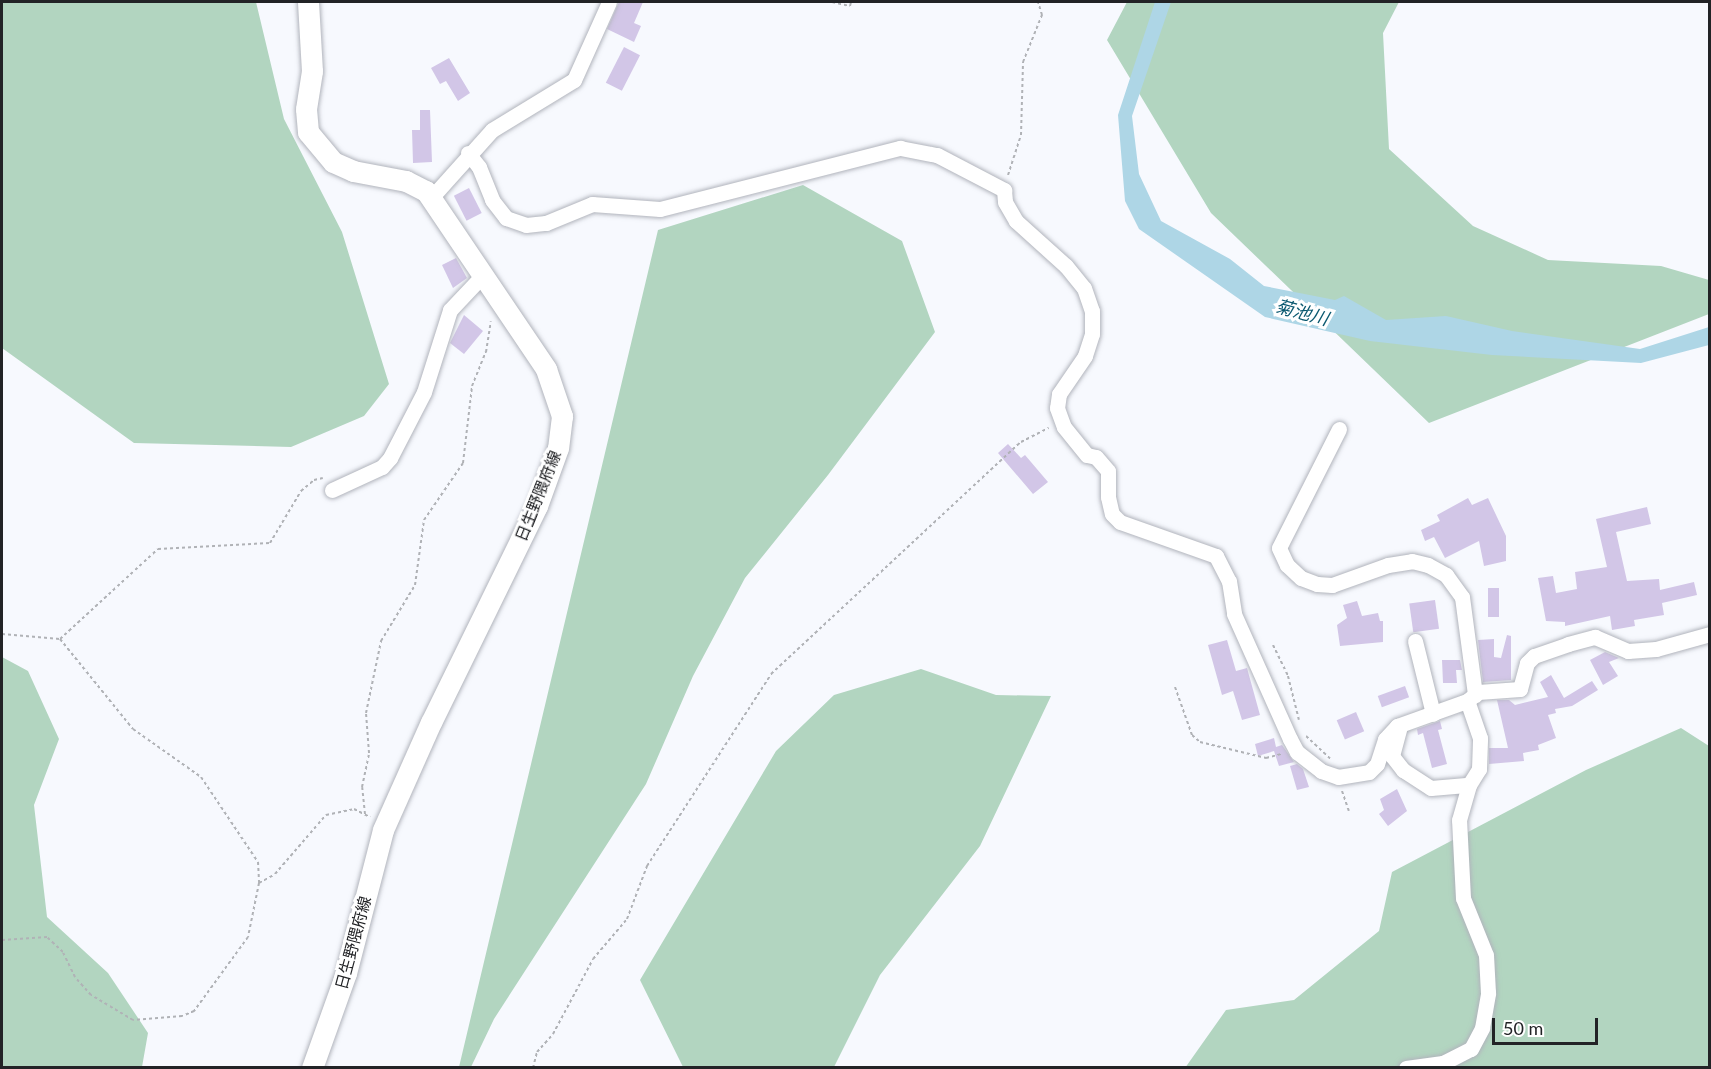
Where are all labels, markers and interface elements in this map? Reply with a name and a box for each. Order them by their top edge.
water label: 菊池川 [1273,295,1331,329]
street label: 日生野隈府線 [511,448,565,544]
street label: 日生野隈府線 [331,894,375,992]
scale bar [1495,1006,1602,1044]
text: 50 m [1503,1017,1543,1039]

